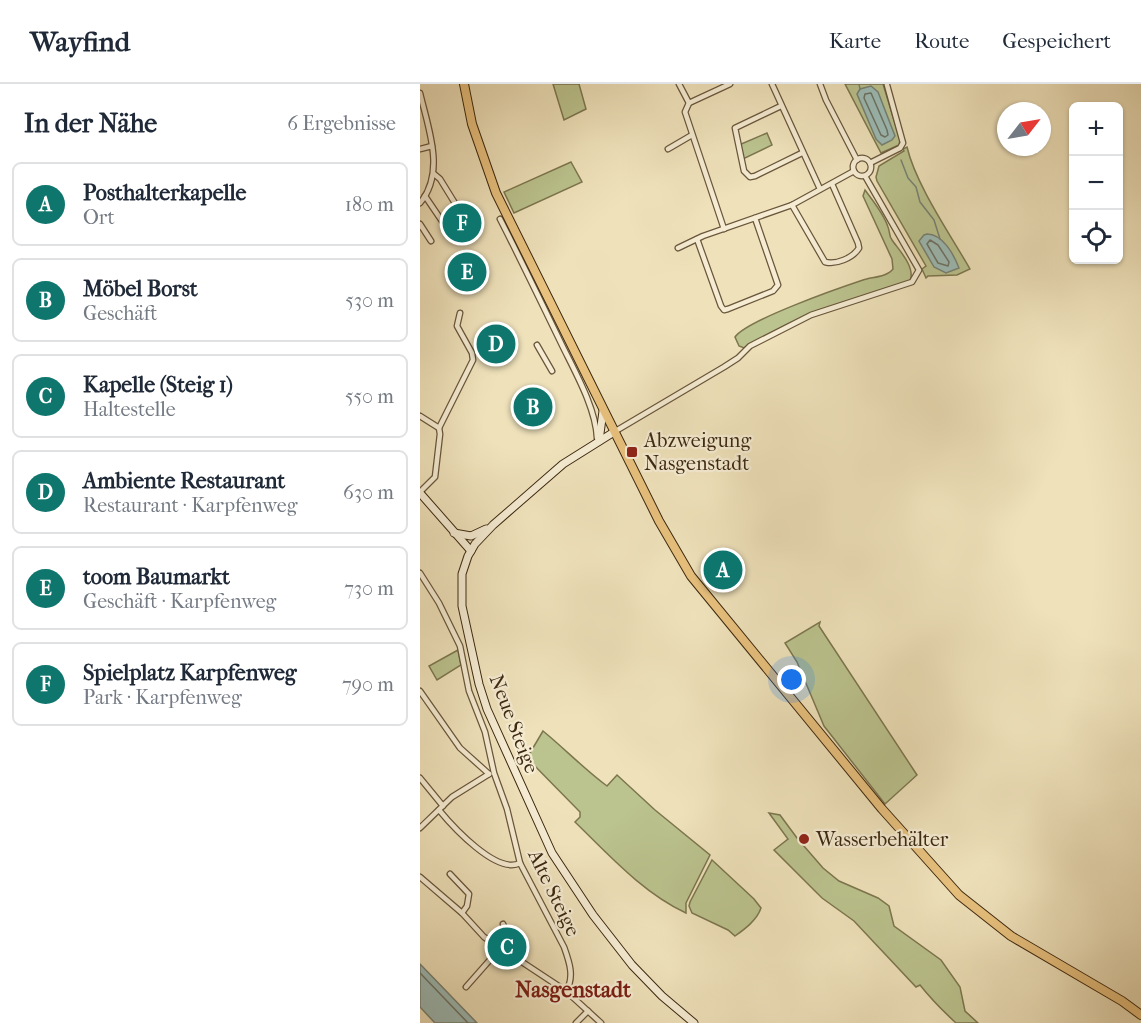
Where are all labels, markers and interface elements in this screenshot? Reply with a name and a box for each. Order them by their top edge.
text: Wayfind [30,25,130,58]
text: Karte [829,29,881,53]
text: Route [914,29,969,53]
text: Gespeichert [1002,29,1111,53]
north arrow [997,102,1051,156]
map controls [1069,102,1123,264]
button: + [1069,102,1123,156]
text: In der Nähe [24,108,157,139]
text: 6 Ergebnisse [287,112,396,135]
button: − [1069,156,1123,210]
text: Posthalterkapelle [83,180,246,206]
text: A [39,193,52,216]
text: 180 m [345,193,394,216]
pin: F [442,200,482,246]
text: Ort [83,206,115,229]
button: locate [1069,210,1123,264]
pin: E [448,250,486,294]
text: Möbel Borst [83,276,198,302]
text: B [39,289,52,312]
text: 530 m [345,289,394,312]
text: Geschäft [83,302,157,325]
pin: D [476,322,516,366]
text: Kapelle (Steig 1) [83,372,233,398]
pin: B [514,384,552,430]
text: C [39,385,52,408]
text: 550 m [345,385,394,408]
text: Haltestelle [83,398,176,421]
place label: Abzweigung Nasgenstadt [643,429,751,475]
marker: Abzweigung Nasgenstadt [625,445,639,459]
text: Ambiente Restaurant [83,468,285,494]
text: D [38,481,53,504]
text: 630 m [343,481,394,504]
text: Restaurant · Karpfenweg [83,494,297,517]
pin: A [704,548,742,592]
text: toom Baumarkt [83,564,230,590]
text: E [39,577,52,600]
text: 730 m [344,577,394,600]
text: Geschäft · Karpfenweg [83,590,276,613]
text: Spielplatz Karpfenweg [83,660,297,686]
your location [777,665,806,694]
street label: Neue Steige [485,671,543,777]
text: F [40,673,51,696]
text: 790 m [342,673,394,696]
text: Park · Karpfenweg [83,686,242,709]
place label: Wasserbehälter [815,828,949,851]
marker: Wasserbehälter [797,832,811,846]
street label: Alte Steige [523,845,585,940]
pin: C [488,924,526,970]
district label: Nasgenstadt [515,977,632,1003]

